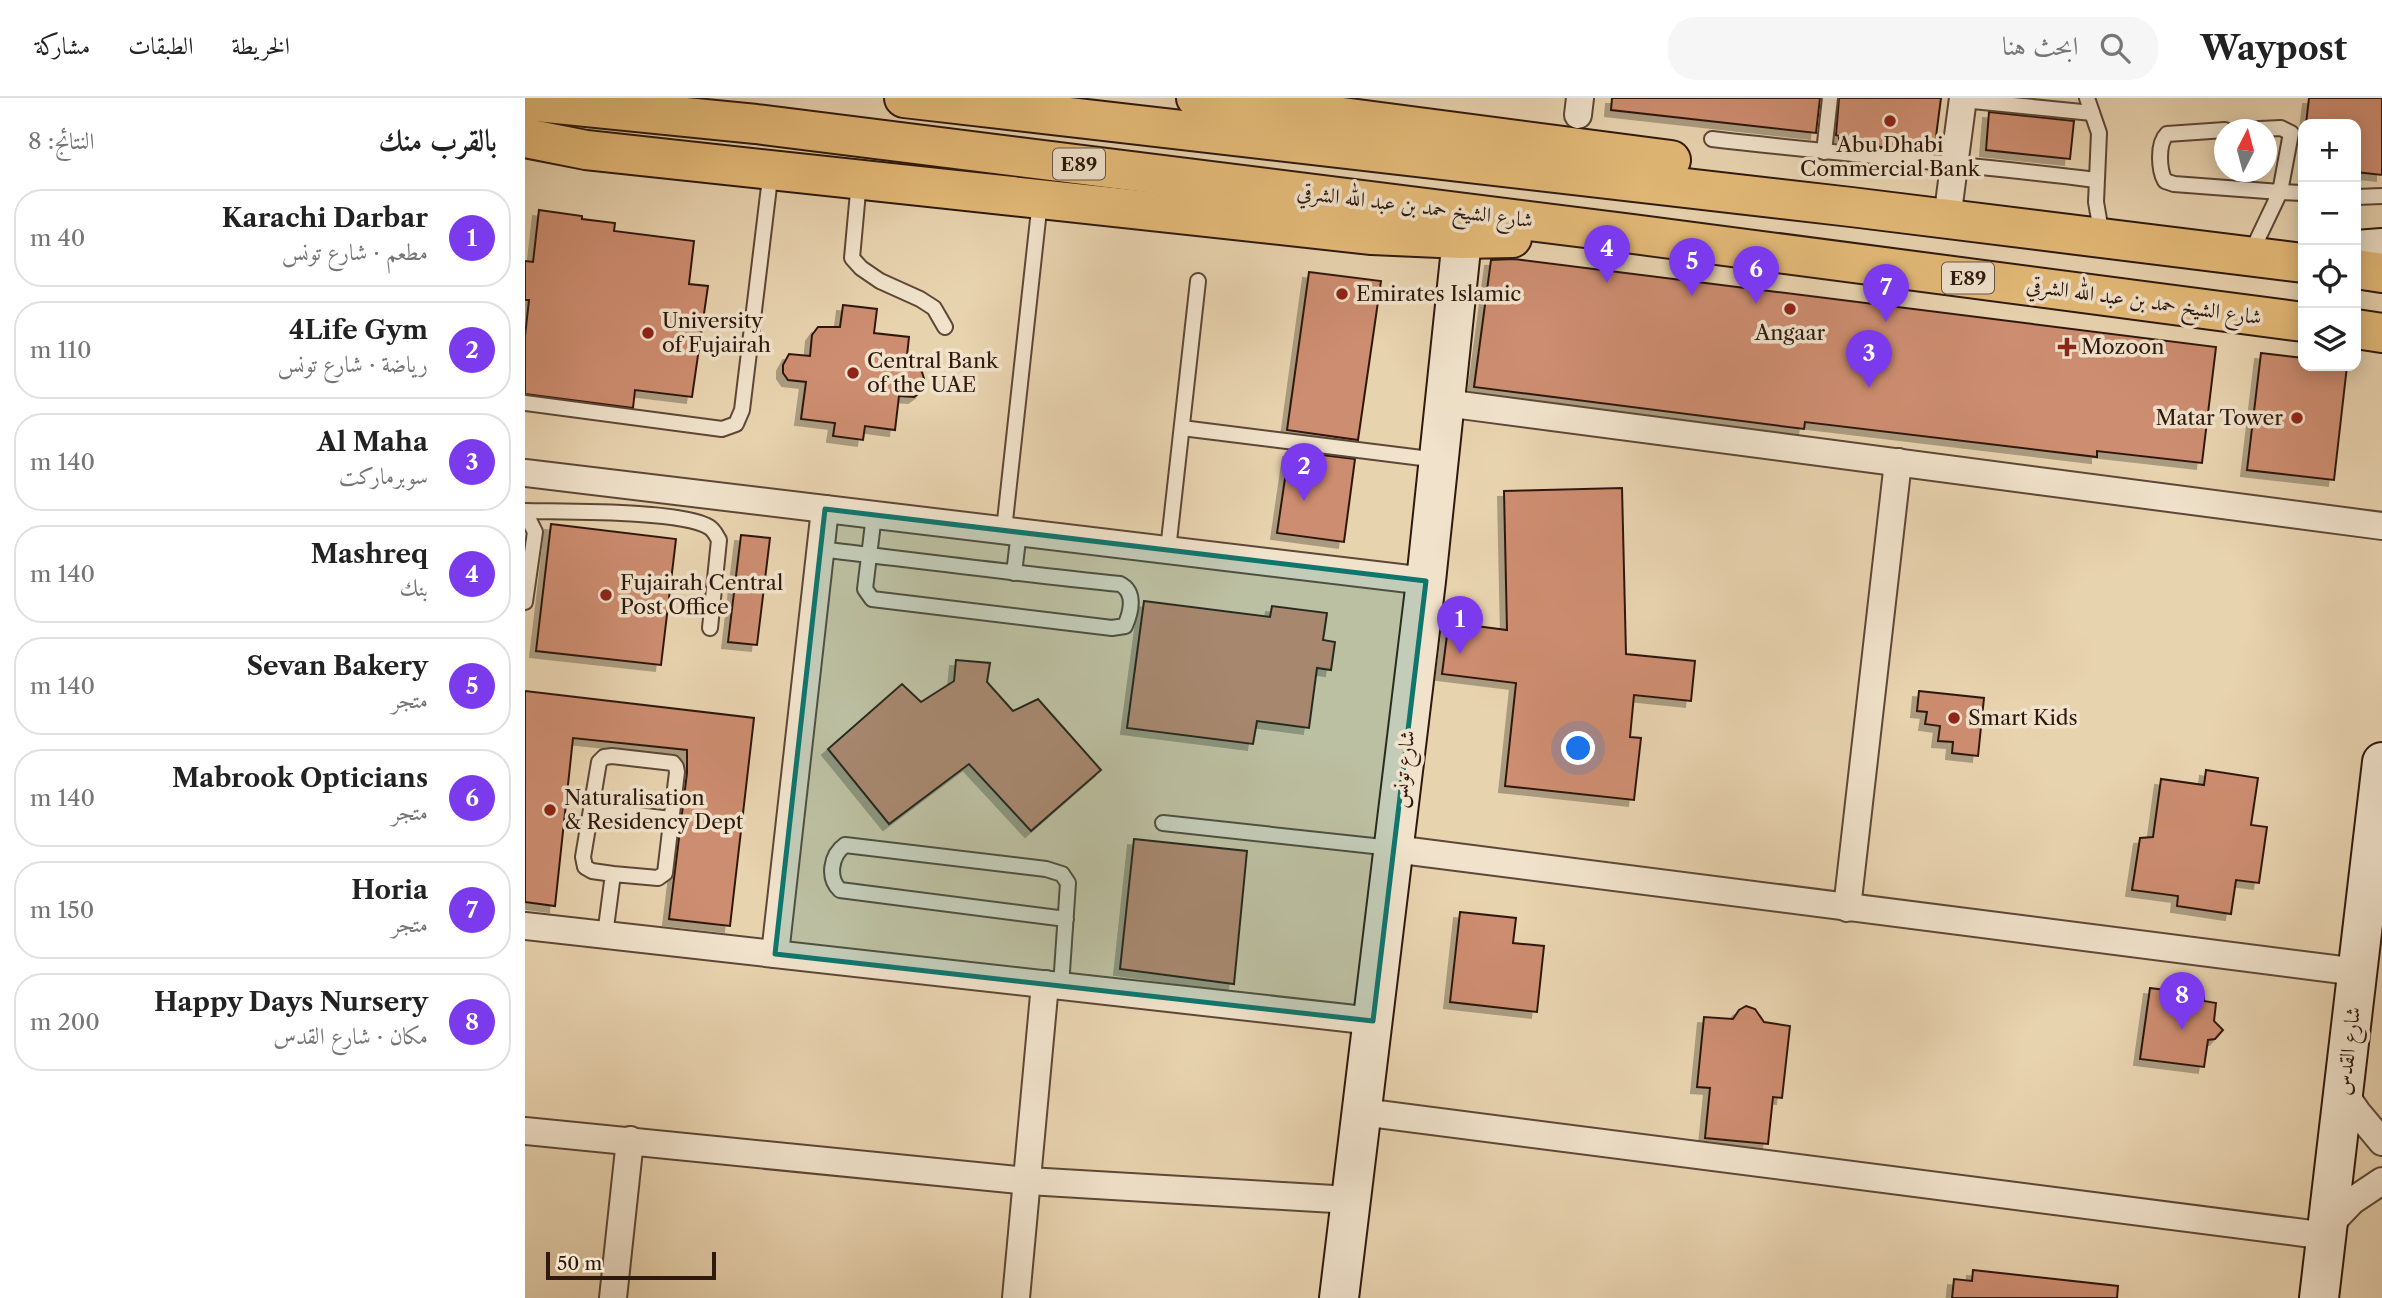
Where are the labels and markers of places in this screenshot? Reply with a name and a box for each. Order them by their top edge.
marker: Abu Dhabi Commercial Bank [1882,113,1898,129]
place label: Abu Dhabi Commercial Bank [1800,132,1981,181]
pin: 4 [1584,225,1630,283]
pin: 5 [1669,238,1715,296]
pin: 6 [1733,246,1779,304]
pin: 7 [1863,264,1909,322]
place label: Emirates Islamic [1356,281,1521,306]
marker: Emirates Islamic [1334,286,1350,302]
marker: Angaar [1782,301,1798,317]
place label: University of Fujairah [662,308,771,357]
place label: Angaar [1754,320,1826,345]
marker: University of Fujairah [640,325,656,341]
pin: 3 [1846,330,1892,388]
place label: Mozoon [2081,334,2164,359]
marker: Mozoon [2059,339,2075,355]
place label: Central Bank of the UAE [867,348,999,397]
marker: Central Bank of the UAE [845,365,861,381]
place label: Matar Tower [2155,405,2283,430]
marker: Matar Tower [2289,410,2305,426]
pin: 2 [1281,443,1327,501]
place label: Fujairah Central Post Office [620,570,783,619]
marker: Fujairah Central Post Office [598,587,614,603]
pin: 1 [1437,596,1483,654]
place label: Smart Kids [1968,705,2078,730]
marker: Smart Kids [1946,710,1962,726]
place label: Naturalisation & Residency Dept [564,785,744,834]
marker: Naturalisation & Residency Dept [542,802,558,818]
pin: 8 [2159,972,2205,1030]

